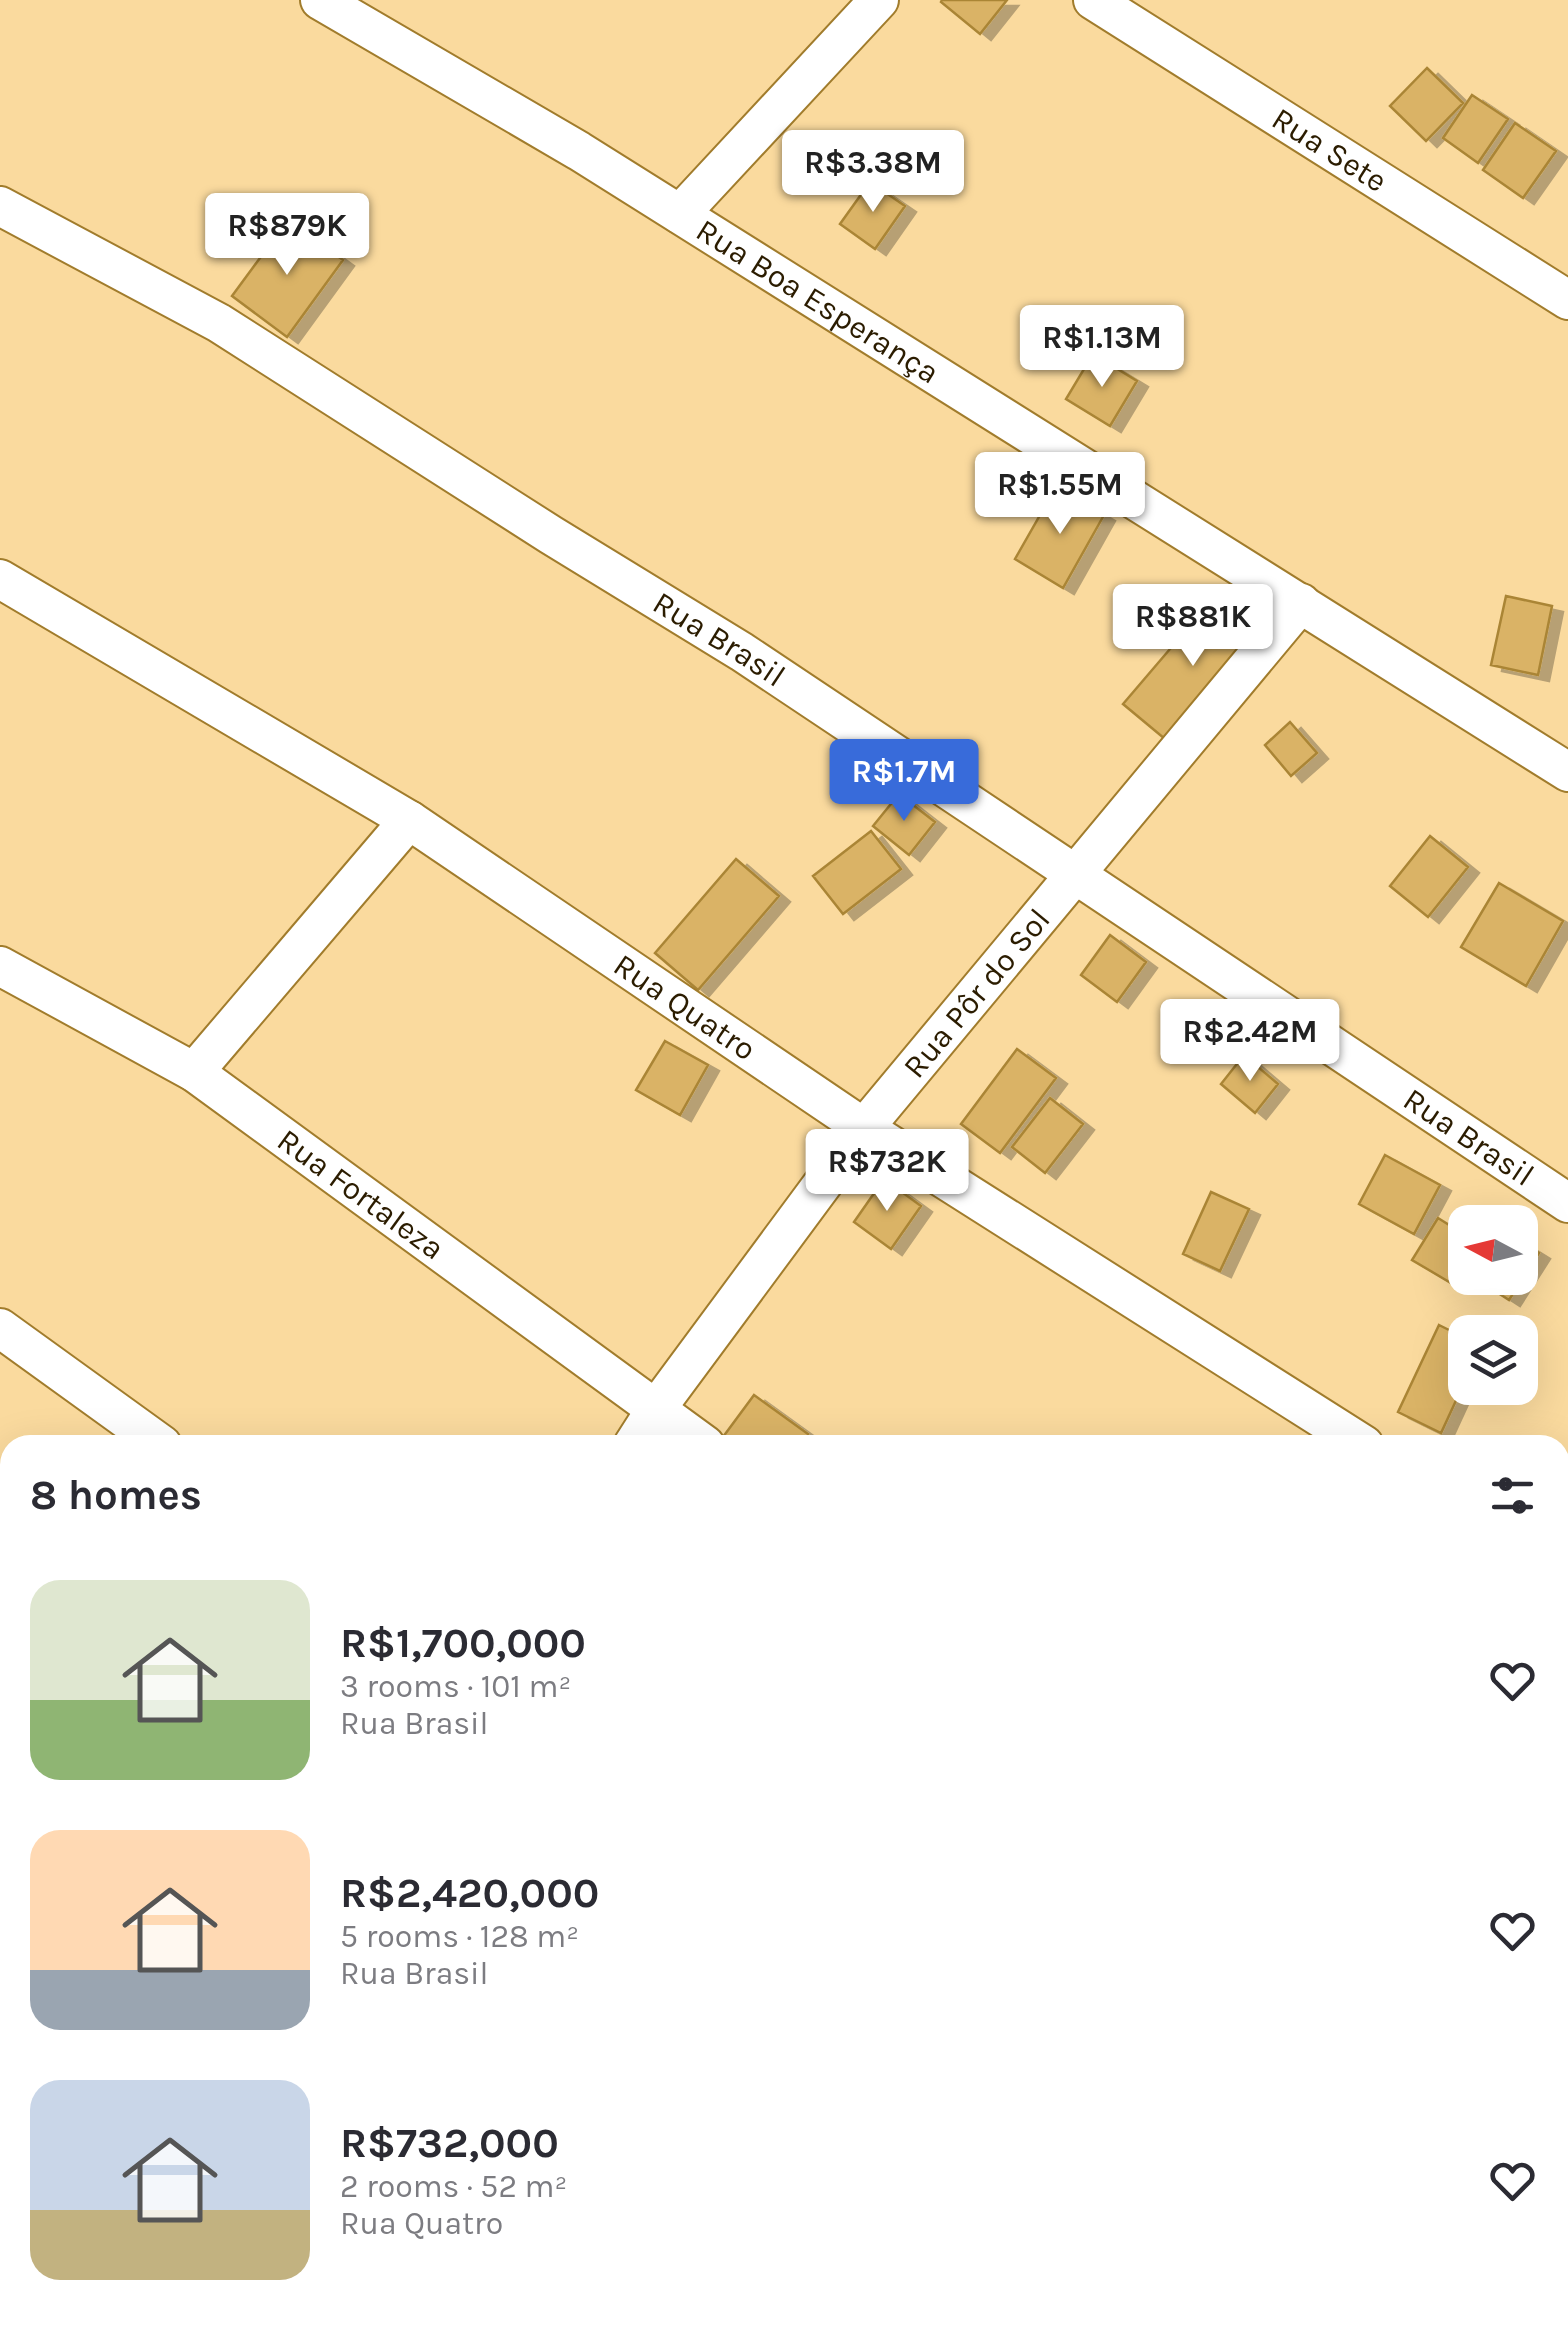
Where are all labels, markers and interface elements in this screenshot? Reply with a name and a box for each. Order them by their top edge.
street label: Rua Sete [1265,100,1394,200]
pin: R$3.38M [781,130,965,215]
text: R$3.38M [804,144,942,181]
pin: R$879K [206,193,368,278]
text: R$879K [227,207,347,244]
street label: Rua Boa Esperança [690,212,946,391]
pin: R$1.13M [1010,305,1194,390]
text: R$1.13M [1042,319,1162,356]
pin: R$1.55M [968,452,1152,537]
text: R$1.55M [997,466,1123,503]
street label: Rua Brasil [646,584,792,695]
pin: R$881K [1112,584,1274,669]
text: R$881K [1135,598,1251,635]
pin: R$1.7M [823,739,985,824]
text: R$1.7M [852,753,956,790]
street label: Rua Pôr do Sol [896,901,1058,1085]
street label: Rua Quatro [607,946,763,1068]
pin: R$2.42M [1158,999,1342,1084]
text: R$2.42M [1182,1013,1318,1050]
street label: Rua Brasil [1397,1081,1541,1194]
street label: Rua Fortaleza [270,1121,451,1267]
pin: R$732K [806,1129,968,1214]
text: R$732K [828,1143,946,1180]
north arrow [1448,1205,1538,1295]
map controls [1448,1205,1538,1405]
button: layers [1448,1315,1538,1405]
icon: filters [1485,1468,1540,1523]
text: 8 homes [30,1470,202,1520]
text: R$1,700,000 [340,1618,586,1668]
icon: home [110,1620,230,1740]
icon: heart [1485,1653,1540,1708]
text: 3 rooms · 101 m² [340,1668,571,1705]
text: Rua Brasil [340,1705,489,1742]
text: R$2,420,000 [340,1868,599,1918]
icon: home [110,1870,230,1990]
icon: heart [1485,1903,1540,1958]
text: 5 rooms · 128 m² [340,1918,579,1955]
text: Rua Brasil [340,1955,489,1992]
text: R$732,000 [340,2118,559,2168]
icon: home [110,2120,230,2240]
icon: heart [1485,2153,1540,2208]
text: 2 rooms · 52 m² [340,2168,567,2205]
text: Rua Quatro [340,2205,503,2242]

